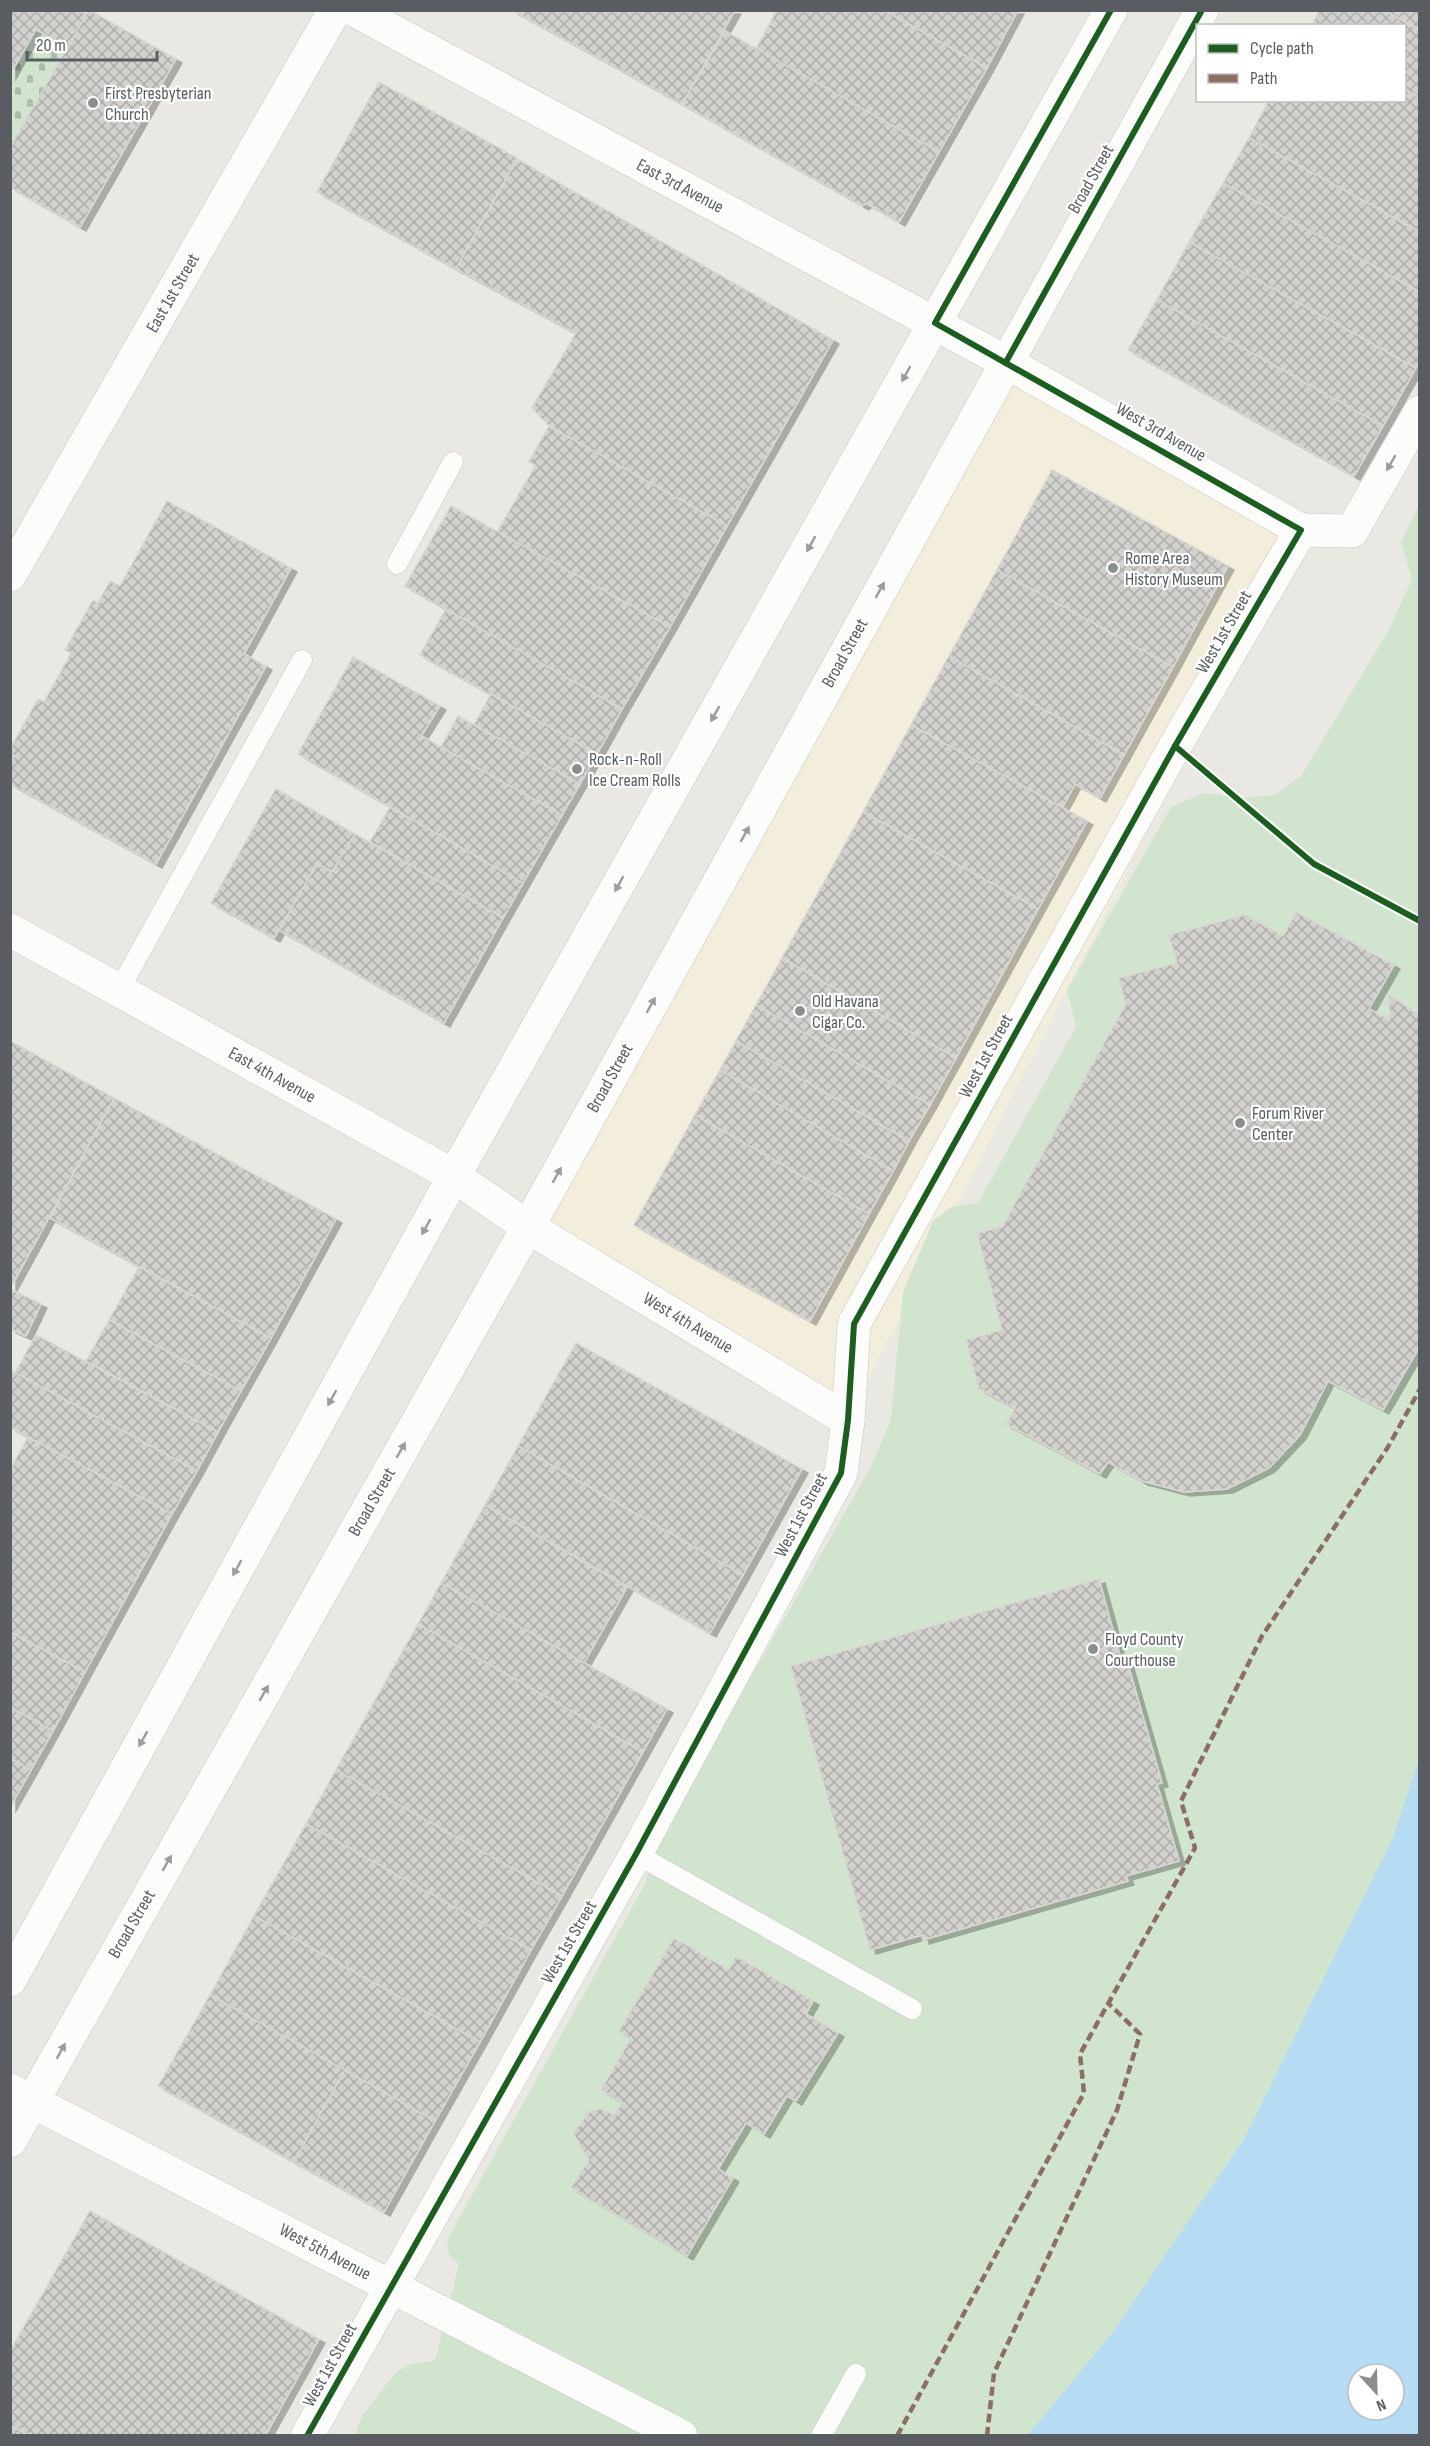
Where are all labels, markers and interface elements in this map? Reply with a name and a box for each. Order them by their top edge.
scale bar [27,24,158,62]
legend [1196,24,1406,102]
text: 20 m [36,35,66,56]
text: Cycle path [1250,38,1314,59]
text: Path [1250,68,1278,89]
place label: First Presbyterian Church [105,83,211,125]
marker: First Presbyterian Church [86,96,100,110]
street label: Broad Street [1063,140,1119,217]
street label: East 3rd Avenue [633,154,727,218]
street label: East 1st Street [142,249,204,336]
one-way arrow [902,366,912,383]
street label: West 3rd Avenue [1112,398,1210,466]
one-way arrow [1385,455,1396,471]
one-way arrow [805,536,816,552]
place label: Rome Area History Museum [1125,548,1223,590]
marker: Rome Area History Museum [1106,561,1120,575]
one-way arrow [875,581,885,598]
street label: West 1st Street [1192,586,1256,677]
street label: Broad Street [817,614,873,691]
one-way arrow [710,706,720,723]
place label: Rock-n-Roll Ice Cream Rolls [589,749,681,791]
marker: Rock-n-Roll Ice Cream Rolls [570,762,584,776]
one-way arrow [740,825,750,842]
one-way arrow [614,876,624,893]
place label: Old Havana Cigar Co. [812,991,879,1033]
one-way arrow [646,996,656,1013]
marker: Old Havana Cigar Co. [793,1004,807,1018]
street label: West 1st Street [954,1010,1018,1102]
street label: Broad Street [582,1039,638,1116]
street label: East 4th Avenue [225,1042,319,1108]
place label: Forum River Center [1252,1103,1324,1145]
marker: Forum River Center [1233,1116,1247,1130]
one-way arrow [552,1167,562,1184]
one-way arrow [421,1219,431,1236]
street label: West 4th Avenue [639,1288,737,1358]
one-way arrow [327,1389,337,1406]
one-way arrow [396,1442,407,1458]
street label: Broad Street [344,1464,400,1540]
street label: West 1st Street [770,1469,832,1561]
one-way arrow [232,1560,243,1576]
place label: Floyd County Courthouse [1105,1629,1184,1671]
marker: Floyd County Courthouse [1086,1642,1100,1656]
one-way arrow [258,1685,269,1701]
one-way arrow [138,1731,148,1748]
one-way arrow [162,1854,172,1871]
street label: Broad Street [104,1886,160,1962]
street label: West 1st Street [537,1896,601,1987]
one-way arrow [56,2042,66,2059]
street label: West 5th Avenue [276,2219,374,2285]
street label: West 1st Street [298,2319,362,2411]
north arrow [1346,2362,1406,2422]
text: N [1374,2394,1389,2415]

